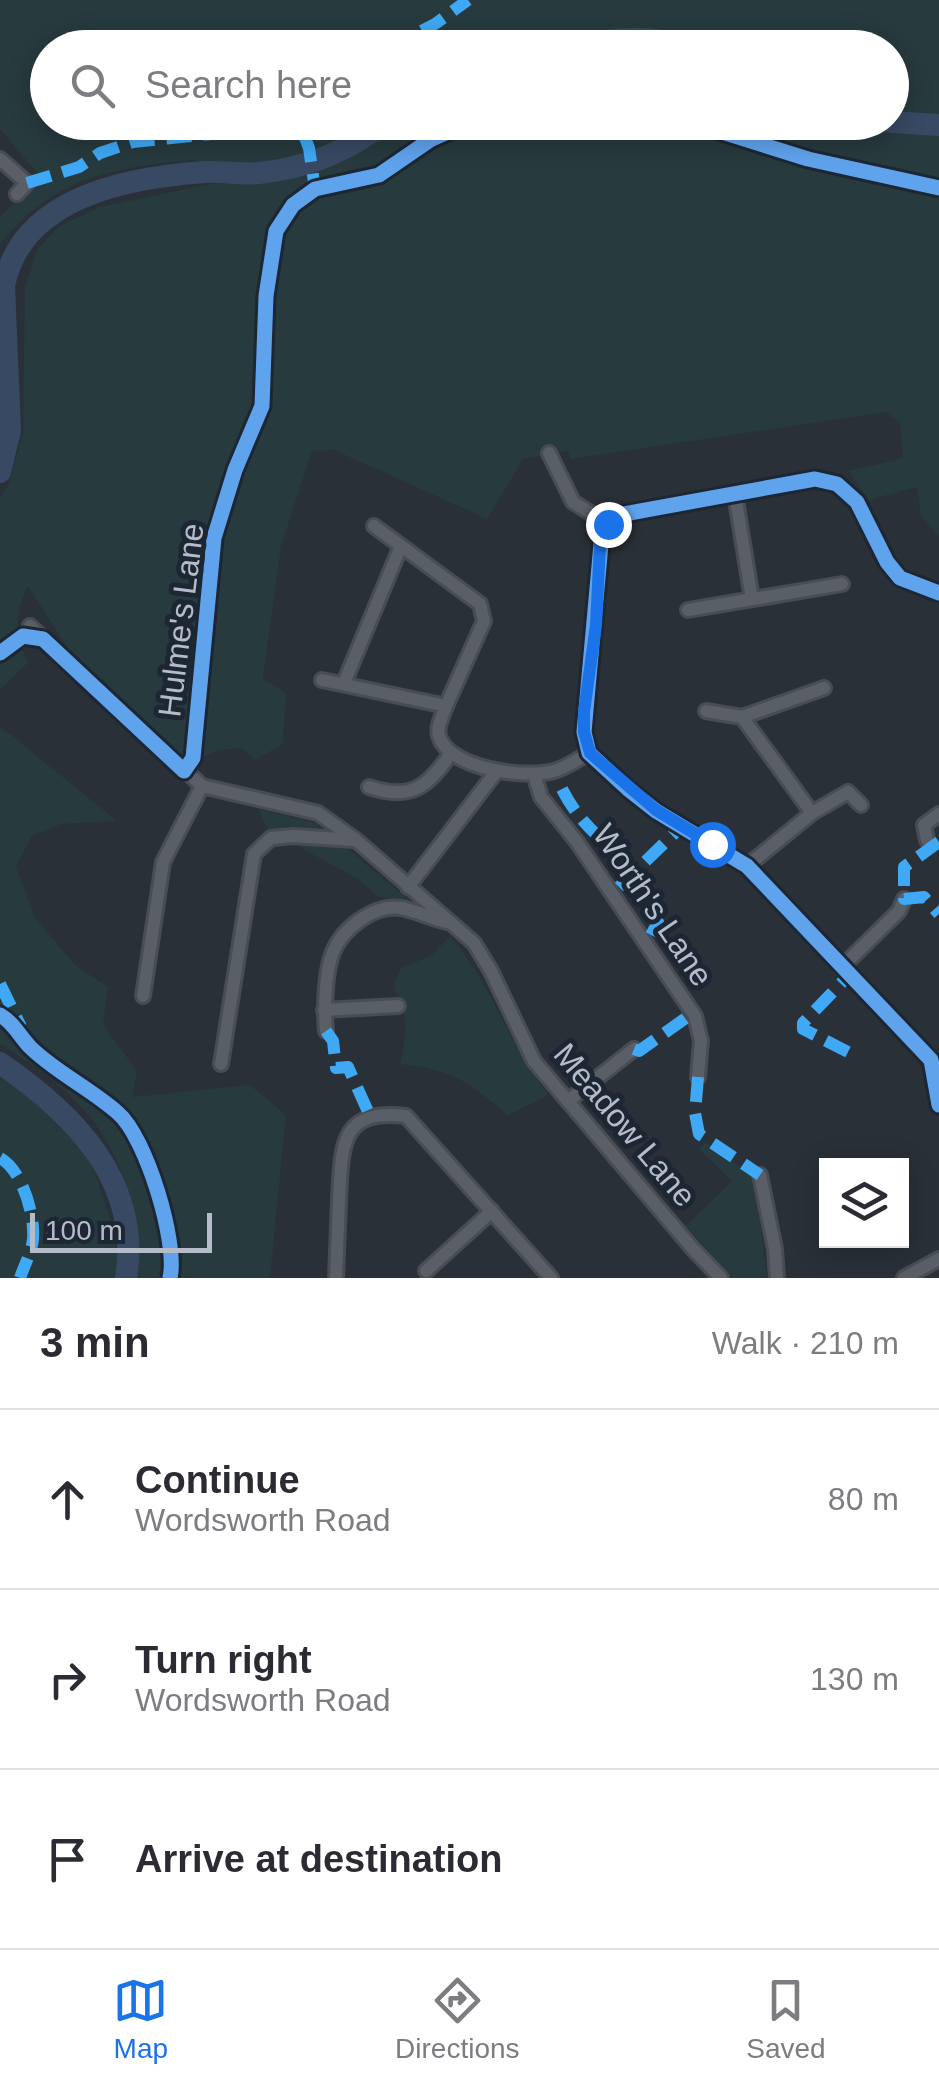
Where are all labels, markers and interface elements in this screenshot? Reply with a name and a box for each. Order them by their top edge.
search box [30,30,909,140]
icon: search [65,58,120,113]
text: Search here [145,64,352,106]
route end [586,502,632,548]
street label: Hulme's Lane [151,521,211,719]
street label: Worth's Lane [586,817,720,993]
route start [690,822,736,868]
street label: Meadow Lane [547,1036,703,1214]
map controls [819,1158,909,1248]
button: layers [819,1158,909,1248]
scale bar [30,1208,212,1252]
text: 100 m [45,1215,123,1246]
text: 3 min [40,1319,150,1366]
text: Walk · 210 m [712,1325,899,1361]
text: Continue [135,1459,300,1501]
icon: ahead [40,1472,95,1527]
text: 80 m [828,1481,899,1517]
text: Wordsworth Road [135,1502,391,1538]
text: Turn right [135,1639,312,1681]
icon: right [40,1652,95,1707]
text: 130 m [810,1661,899,1697]
text: Wordsworth Road [135,1682,391,1718]
icon: arrive [40,1832,95,1887]
text: Arrive at destination [135,1838,502,1880]
tab: Map [113,1973,168,2065]
tab: Directions [395,1973,520,2065]
tab: Saved [746,1973,826,2065]

